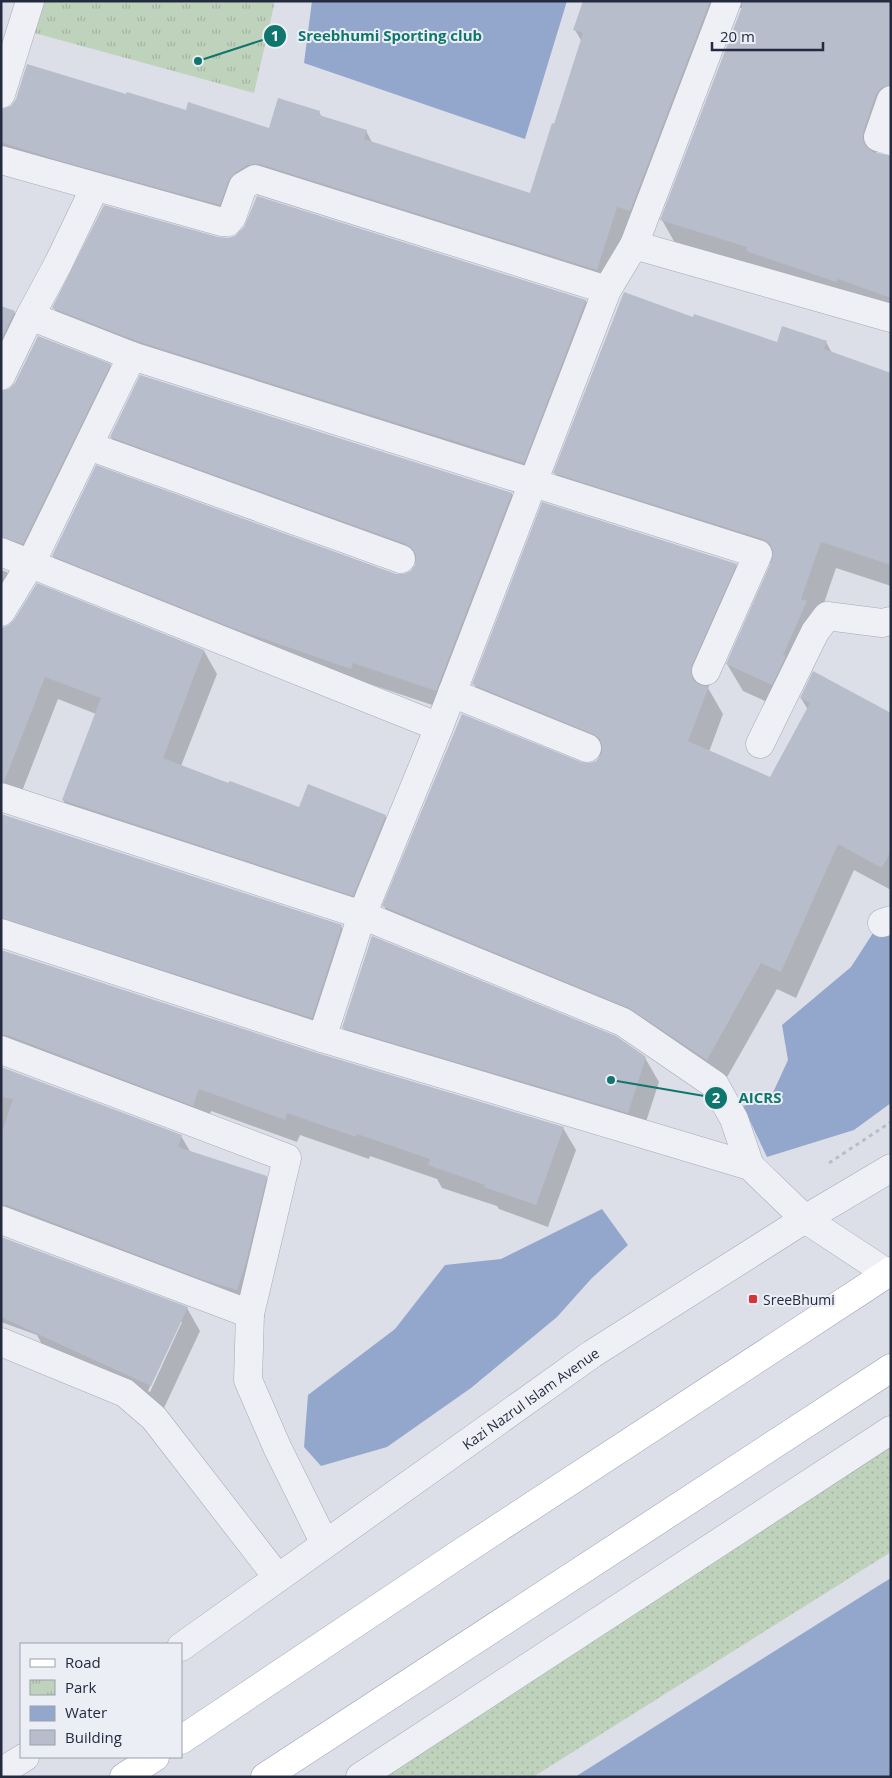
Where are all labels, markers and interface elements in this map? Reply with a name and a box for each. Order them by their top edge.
scale bar [712,20,823,52]
callout: Sreebhumi Sporting club [263,21,492,51]
text: 1 [271,25,279,45]
text: Sreebhumi Sporting club [298,25,482,45]
text: 20 m [720,26,755,46]
callout: AICRS [704,1083,792,1113]
text: 2 [712,1087,721,1107]
text: AICRS [738,1087,782,1107]
place label: SreeBhumi [763,1290,835,1309]
marker: SreeBhumi [747,1293,759,1305]
street label: Kazi Nazrul Islam Avenue [458,1343,602,1453]
legend [20,1643,182,1758]
text: Road [65,1652,101,1672]
text: Park [65,1677,96,1697]
text: Water [65,1702,107,1722]
text: Building [65,1727,122,1747]

